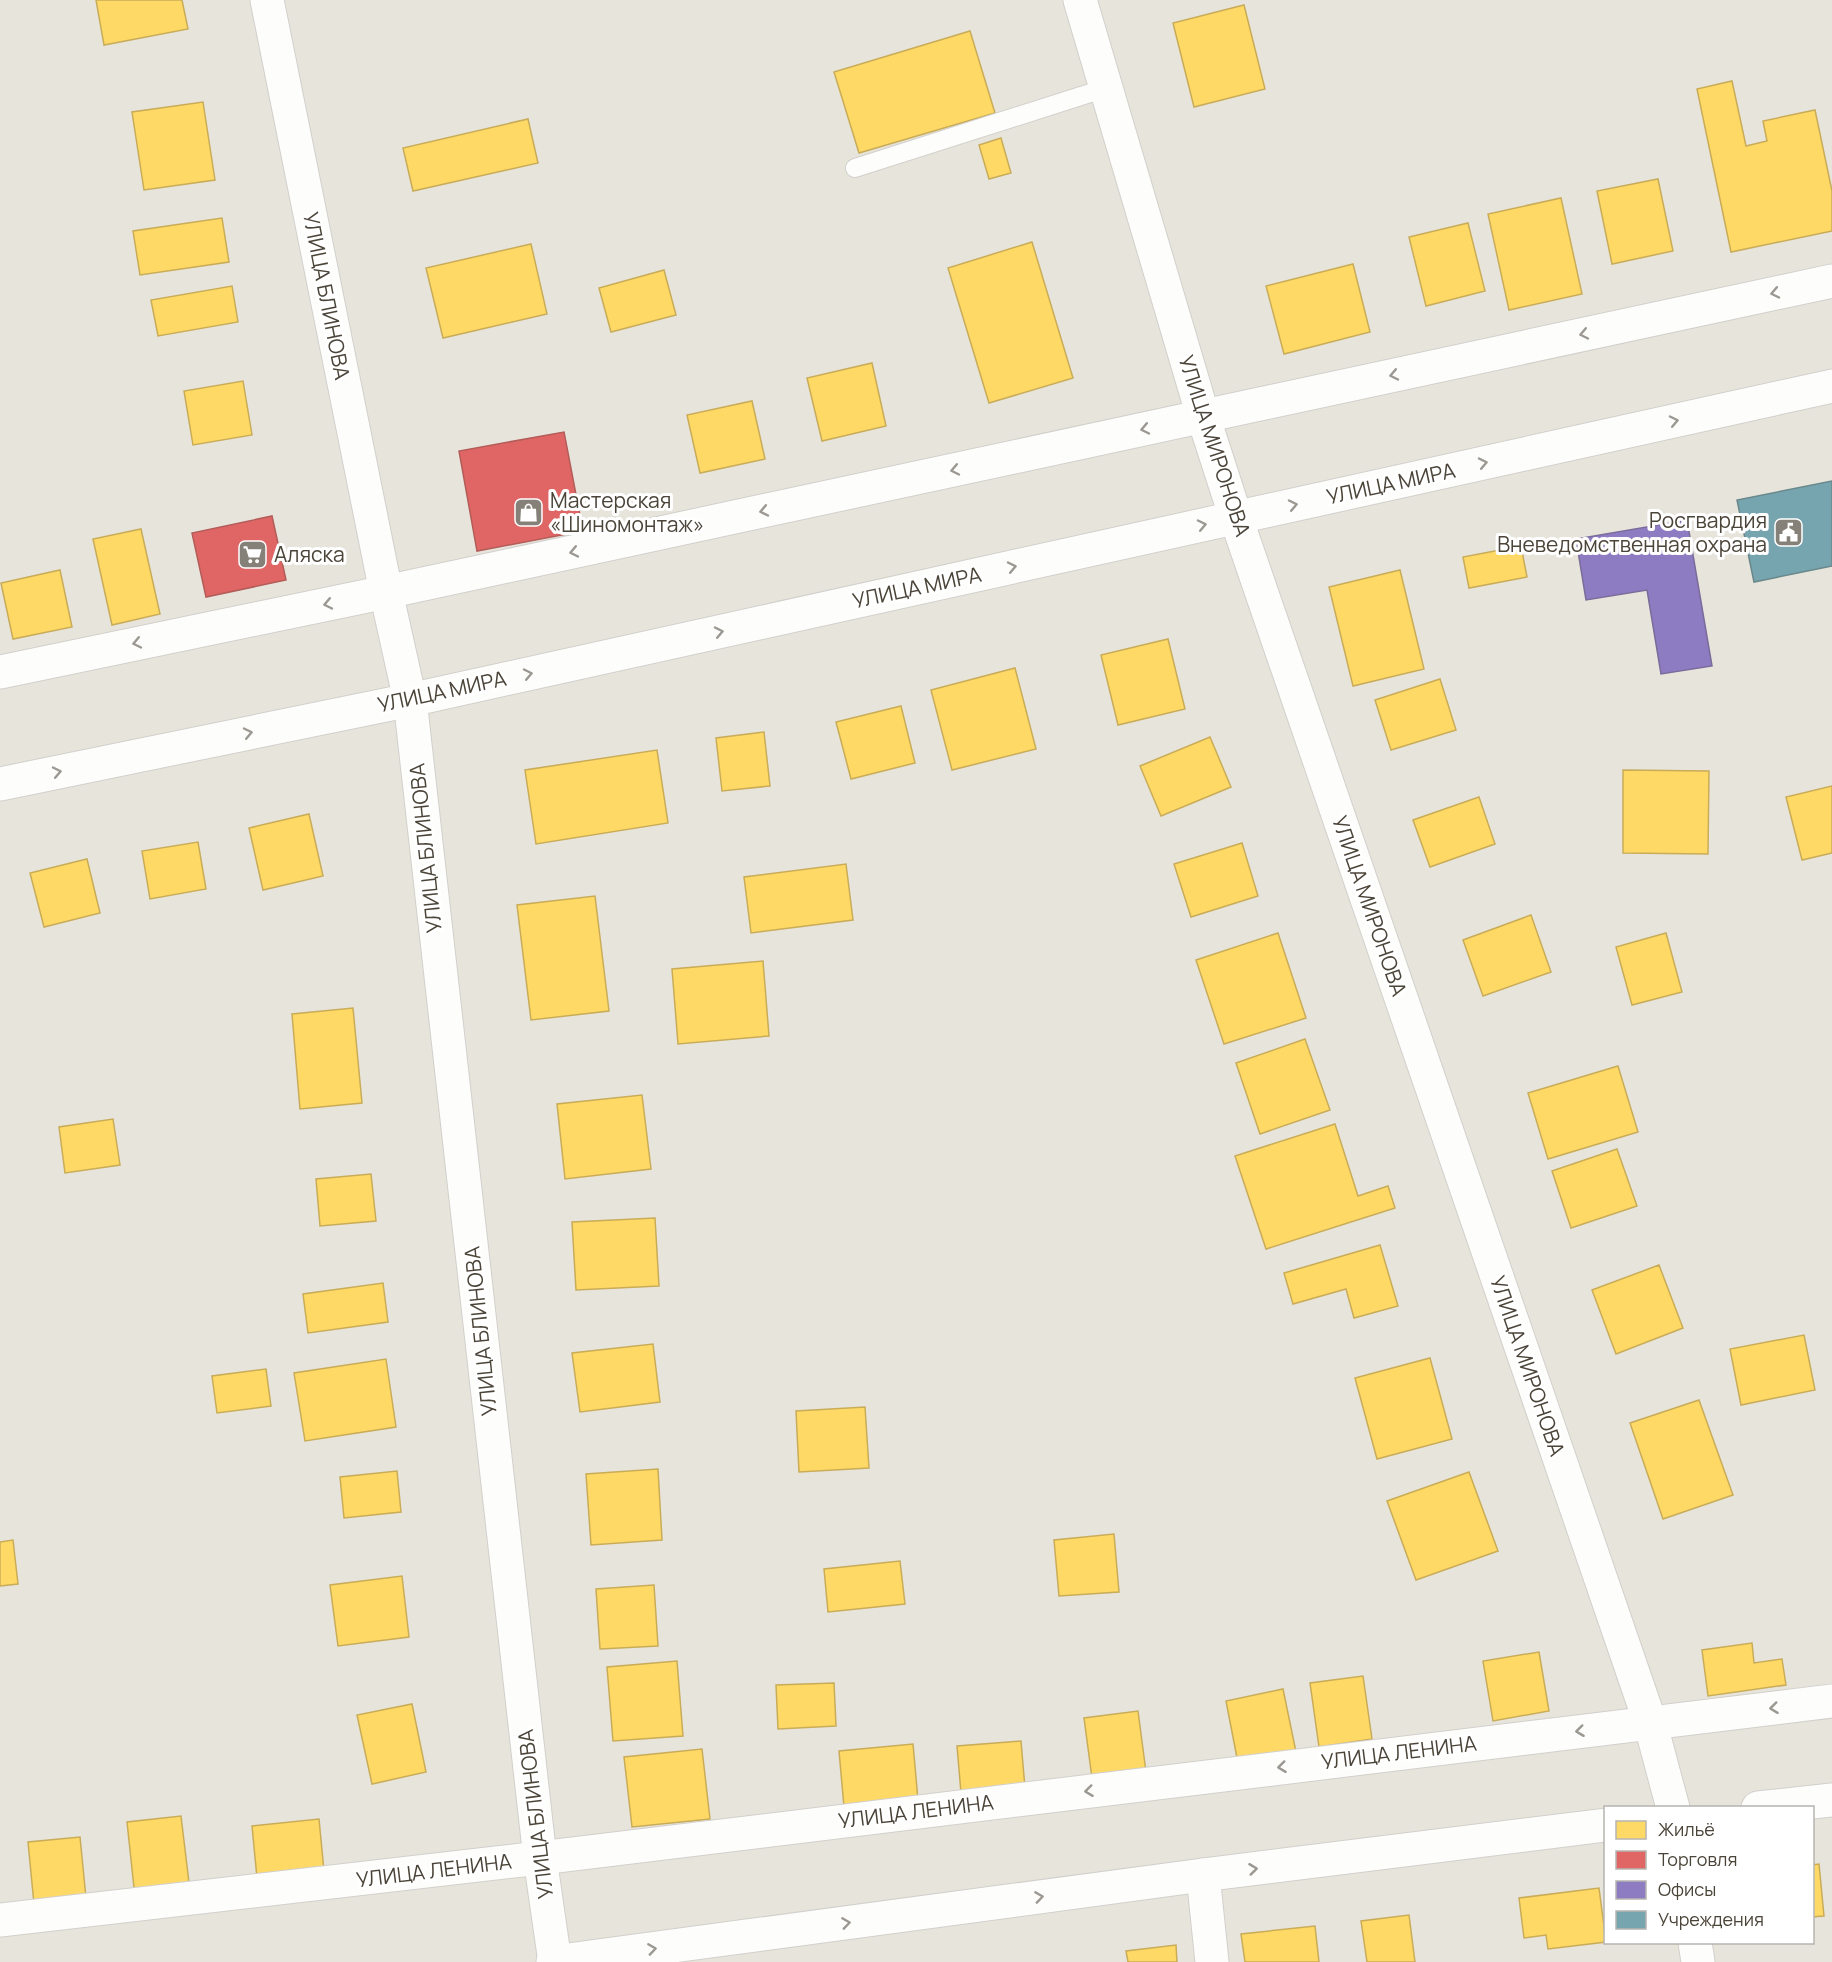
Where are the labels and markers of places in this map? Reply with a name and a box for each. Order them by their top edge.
place label: Мастерская «Шиномонтаж» [550,486,704,538]
shop icon: Мастерская «Шиномонтаж» [513,497,545,529]
place label: Росгвардия Вневедомственная охрана [1497,506,1767,558]
public building icon: Росгвардия Вневедомственная охрана [1772,517,1804,549]
supermarket icon: Аляска [237,539,269,571]
place label: Аляска [274,540,345,568]

